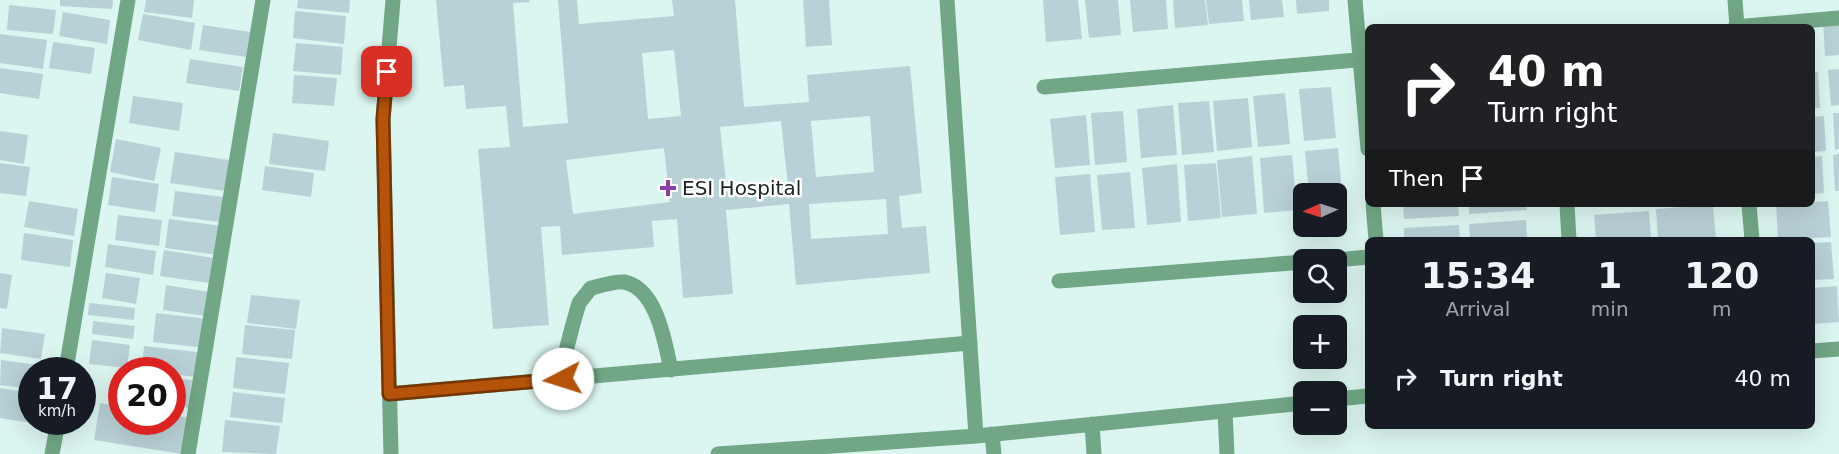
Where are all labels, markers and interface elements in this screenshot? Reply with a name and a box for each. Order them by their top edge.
pin [361,46,412,97]
text: 40 m [1488,47,1605,96]
icon: right [1389,48,1467,126]
icon: arrive [370,55,403,88]
text: Turn right [1488,97,1617,128]
icon: arrive [1456,162,1489,195]
text: Then [1389,166,1444,191]
place label: ESI Hospital [682,176,801,200]
marker: ESI Hospital [659,179,677,197]
north arrow [1293,183,1347,237]
map controls [1293,183,1347,435]
button: search [1293,249,1347,303]
text: 15:34 [1421,255,1535,296]
text: 1 [1597,255,1622,296]
text: 120 [1684,255,1759,296]
text: Arrival [1445,297,1510,321]
text: min [1591,297,1629,321]
text: m [1712,297,1732,321]
button: + [1293,315,1347,369]
position arrow [531,347,595,411]
speed limit sign: 20 [108,357,186,435]
icon: right [1389,362,1422,395]
text: Turn right [1440,366,1563,391]
text: 40 m [1735,366,1791,391]
text: 17 [36,371,78,406]
button: − [1293,381,1347,435]
text: km/h [38,402,76,420]

